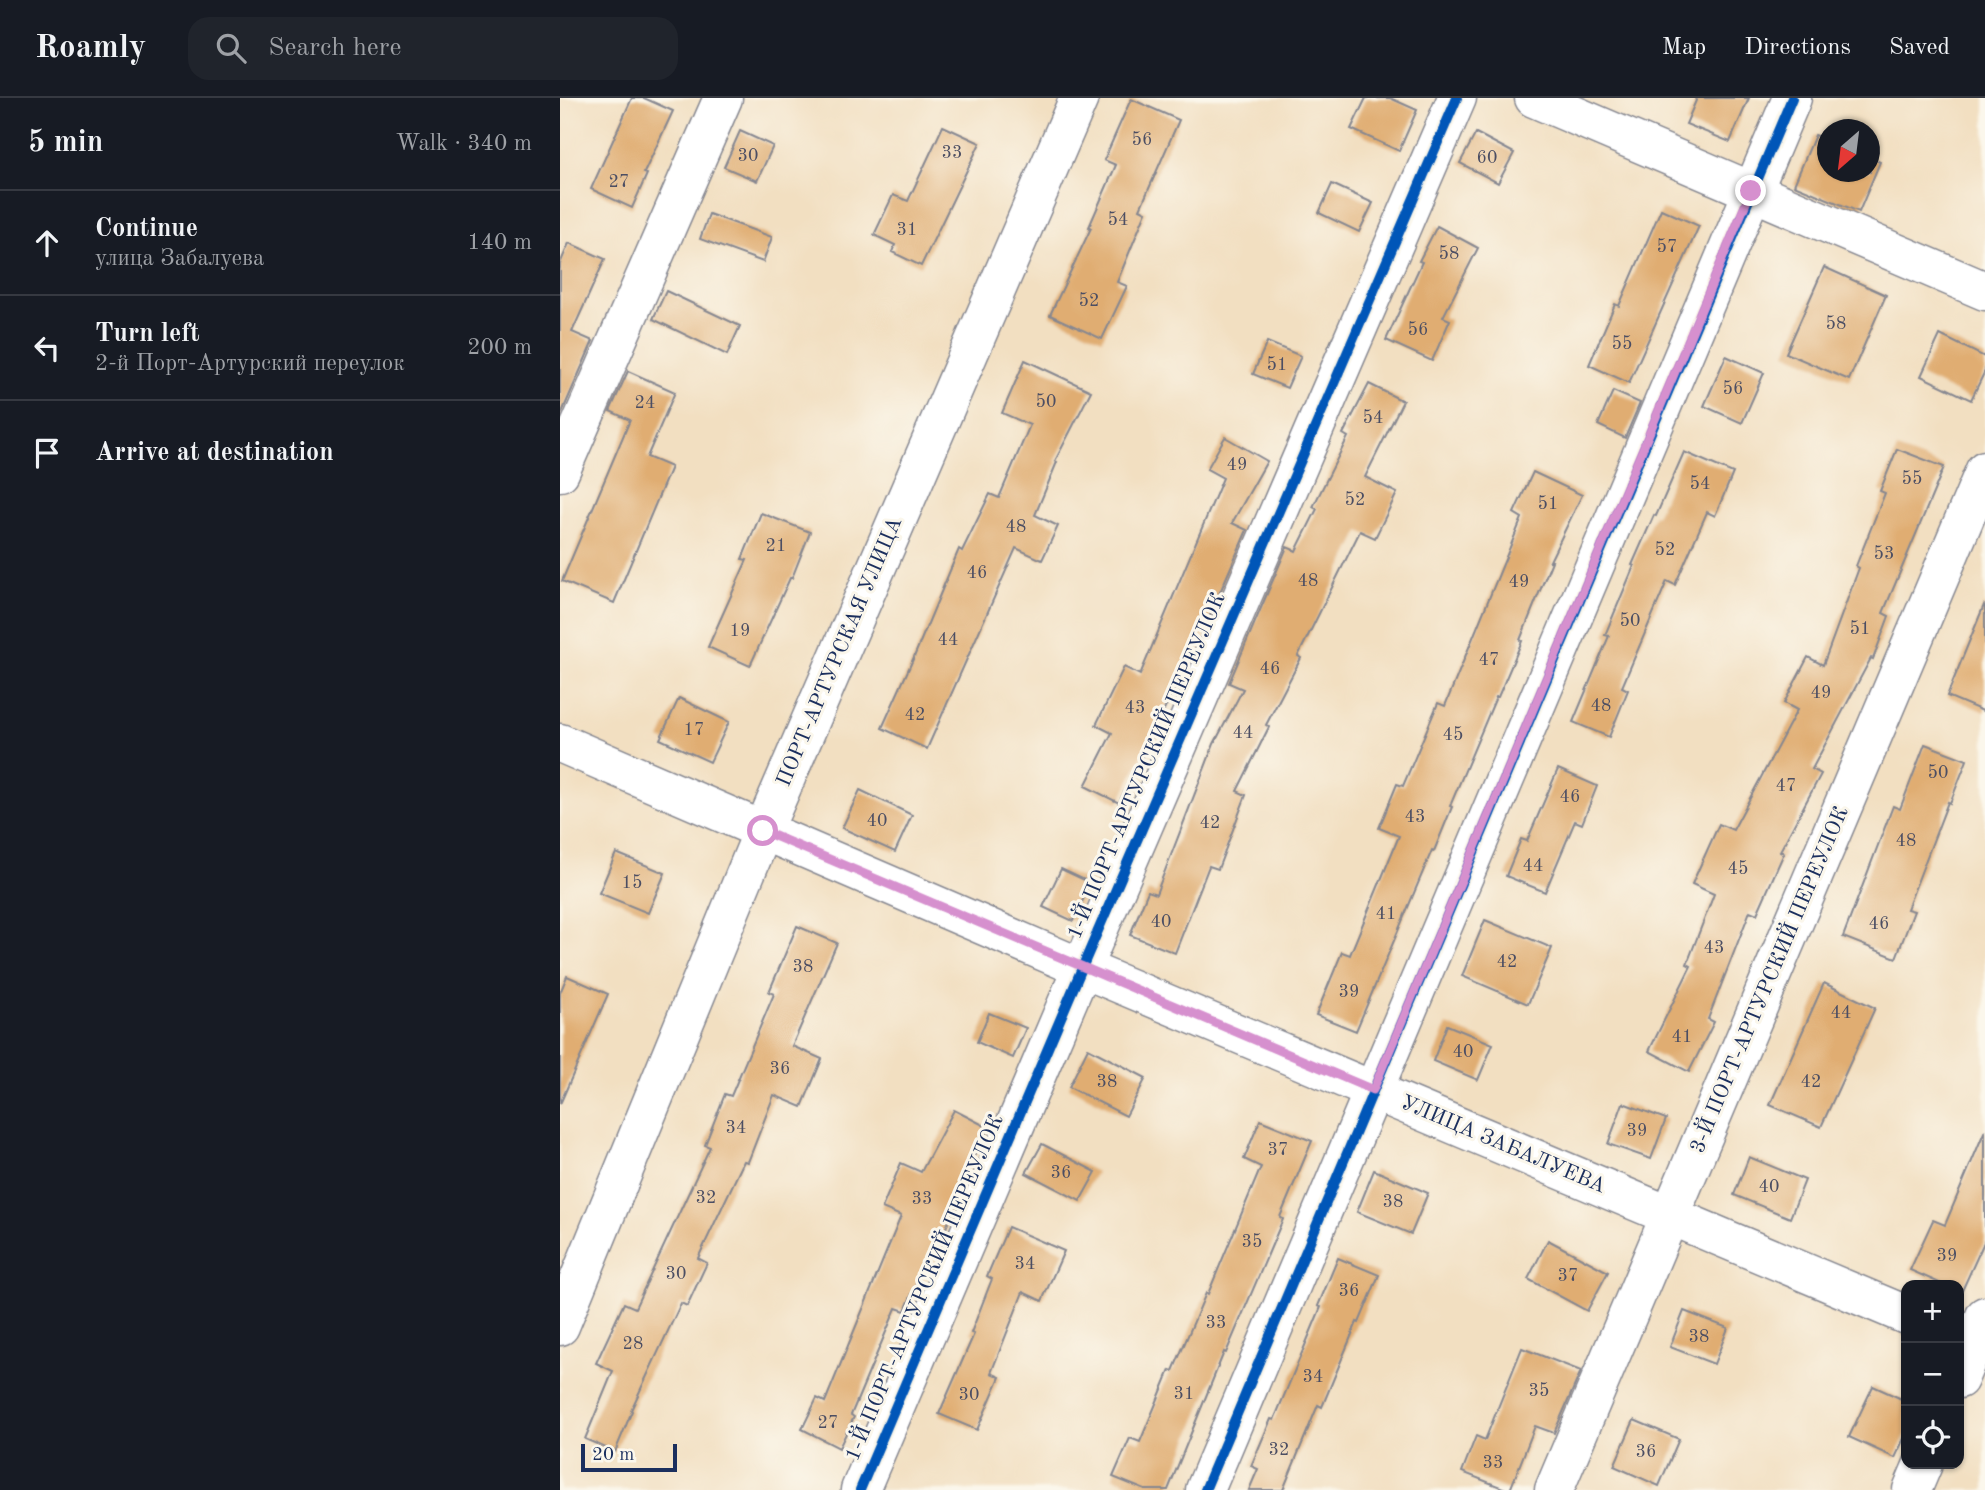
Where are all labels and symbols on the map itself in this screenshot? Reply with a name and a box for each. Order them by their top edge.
north arrow [1817,119,1880,182]
house number: 56 [1132,131,1152,149]
house number: 33 [942,144,962,162]
house number: 30 [738,147,758,165]
house number: 60 [1477,149,1497,167]
house number: 27 [609,173,629,191]
route end [1735,175,1766,206]
house number: 54 [1108,211,1128,229]
house number: 31 [897,221,917,239]
house number: 57 [1657,238,1677,256]
house number: 58 [1439,245,1459,263]
house number: 52 [1079,292,1099,310]
house number: 58 [1826,315,1846,333]
house number: 56 [1408,321,1428,339]
house number: 55 [1612,335,1632,353]
house number: 51 [1267,356,1287,374]
house number: 56 [1723,380,1743,398]
house number: 50 [1036,393,1056,411]
house number: 24 [635,394,655,412]
house number: 54 [1363,409,1383,427]
house number: 49 [1227,456,1247,474]
house number: 55 [1902,470,1922,488]
house number: 54 [1690,475,1710,493]
house number: 52 [1345,491,1365,509]
house number: 51 [1538,495,1558,513]
street label: ПОРТ-АРТУРСКАЯ УЛИЦА [774,514,906,790]
house number: 48 [1006,518,1026,536]
house number: 21 [766,537,786,555]
house number: 52 [1655,541,1675,559]
house number: 53 [1874,545,1894,563]
house number: 46 [967,564,987,582]
house number: 48 [1298,572,1318,590]
house number: 49 [1509,573,1529,591]
street label: 1-Й ПОРТ-АРТУРСКИЙ ПЕРЕУЛОК [1060,588,1230,942]
house number: 50 [1620,612,1640,630]
house number: 51 [1850,620,1870,638]
house number: 19 [730,622,750,640]
house number: 44 [938,631,958,649]
house number: 47 [1479,651,1499,669]
house number: 46 [1260,660,1280,678]
house number: 49 [1811,684,1831,702]
house number: 48 [1591,697,1611,715]
house number: 43 [1125,699,1145,717]
house number: 42 [905,706,925,724]
house number: 17 [684,721,704,739]
house number: 44 [1233,724,1253,742]
house number: 45 [1443,726,1463,744]
house number: 50 [1928,764,1948,782]
house number: 47 [1776,777,1796,795]
house number: 46 [1560,788,1580,806]
street label: 3-Й ПОРТ-АРТУРСКИЙ ПЕРЕУЛОК [1683,802,1853,1156]
house number: 43 [1405,808,1425,826]
house number: 40 [867,812,887,830]
house number: 42 [1200,814,1220,832]
route start [747,815,778,846]
house number: 48 [1896,832,1916,850]
house number: 44 [1523,857,1543,875]
house number: 45 [1728,860,1748,878]
house number: 15 [622,874,642,892]
house number: 41 [1376,905,1396,923]
house number: 40 [1151,913,1171,931]
house number: 46 [1869,915,1889,933]
house number: 43 [1704,939,1724,957]
house number: 42 [1497,953,1517,971]
house number: 38 [793,958,813,976]
house number: 39 [1339,983,1359,1001]
house number: 44 [1831,1004,1851,1022]
house number: 41 [1672,1028,1692,1046]
house number: 40 [1453,1043,1473,1061]
house number: 36 [770,1060,790,1078]
house number: 38 [1097,1073,1117,1091]
house number: 42 [1801,1073,1821,1091]
street label: УЛИЦА ЗАБАЛУЕВА [1397,1092,1609,1198]
street label: 1-Й ПОРТ-АРТУРСКИЙ ПЕРЕУЛОК [838,1110,1008,1464]
house number: 34 [726,1119,746,1137]
house number: 39 [1627,1122,1647,1140]
house number: 37 [1268,1141,1288,1159]
house number: 36 [1051,1164,1071,1182]
house number: 40 [1759,1178,1779,1196]
house number: 32 [696,1189,716,1207]
house number: 33 [912,1190,932,1208]
house number: 38 [1383,1193,1403,1211]
house number: 35 [1242,1233,1262,1251]
house number: 39 [1937,1247,1957,1265]
house number: 34 [1015,1255,1035,1273]
house number: 30 [666,1265,686,1283]
house number: 37 [1558,1267,1578,1285]
house number: 36 [1339,1282,1359,1300]
house number: 33 [1206,1314,1226,1332]
house number: 38 [1689,1328,1709,1346]
house number: 28 [623,1335,643,1353]
house number: 34 [1303,1368,1323,1386]
house number: 35 [1529,1382,1549,1400]
house number: 31 [1174,1385,1194,1403]
house number: 30 [959,1386,979,1404]
house number: 27 [818,1414,838,1432]
scale bar [581,1441,677,1473]
house number: 32 [1269,1441,1289,1459]
house number: 36 [1636,1443,1656,1461]
house number: 33 [1483,1454,1503,1472]

